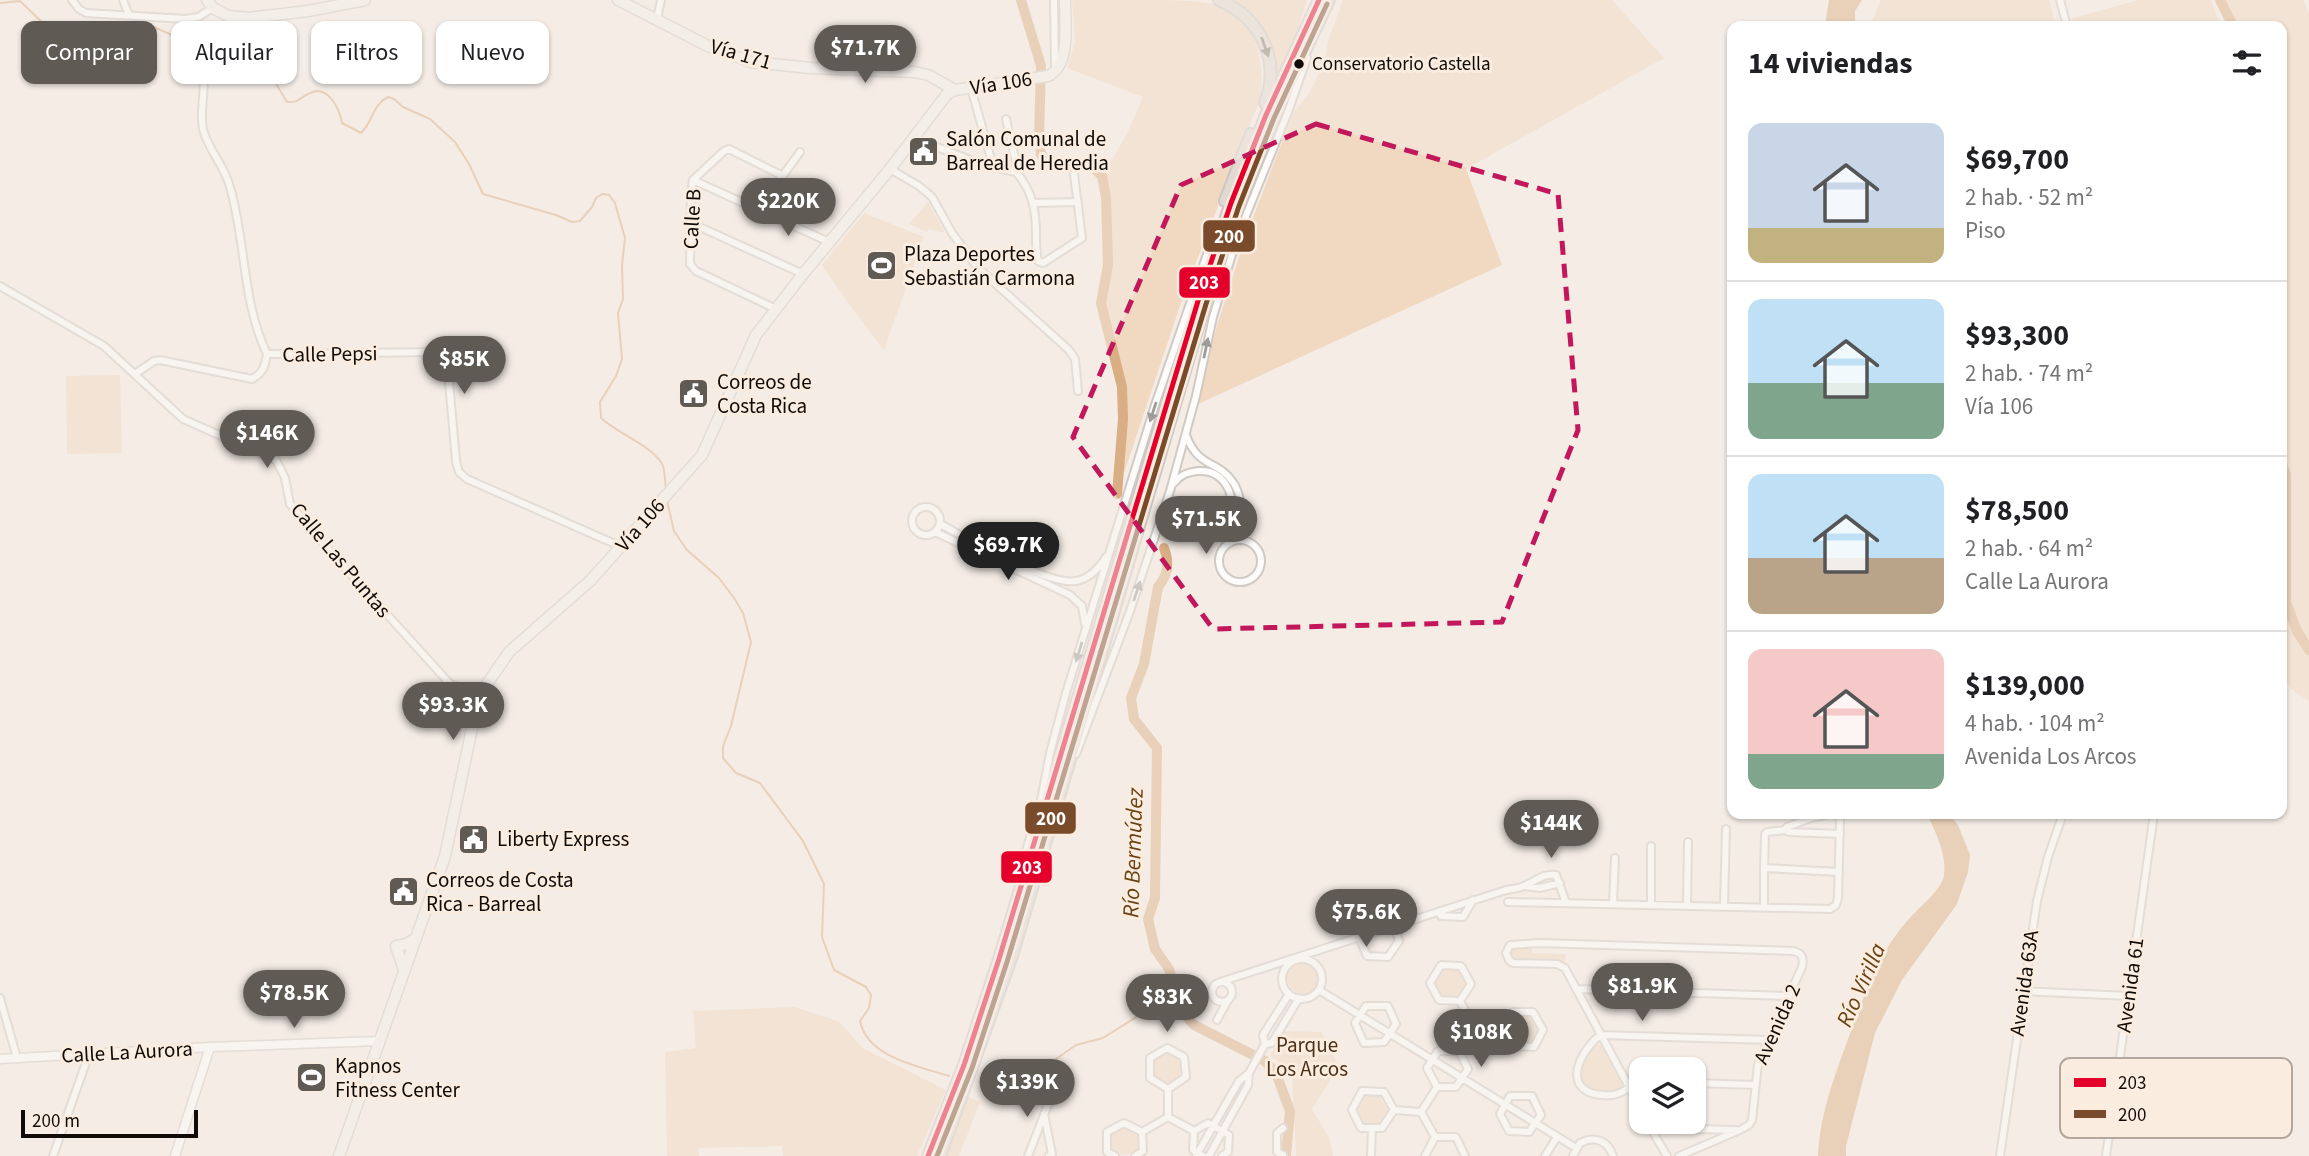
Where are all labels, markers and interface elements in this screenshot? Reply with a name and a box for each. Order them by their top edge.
chip: Comprar [21,21,157,84]
chip: Alquilar [171,21,297,84]
chip: Filtros [311,21,422,84]
chip: Nuevo [436,21,549,84]
pin: $71.7K [808,25,922,85]
street label: Vía 171 [707,31,775,77]
text: $71.7K [830,31,900,64]
one-way arrow [1260,36,1271,57]
text: 14 viviendas [1748,42,1913,85]
icon: filters [2228,44,2266,82]
place label: Conservatorio Castella [1312,51,1491,78]
marker: Conservatorio Castella [1292,57,1306,71]
street label: Vía 106 [968,63,1034,103]
place label: Salón Comunal de Barreal de Heredia [946,124,1109,178]
public building icon: Salón Comunal de Barreal de Heredia [906,134,940,168]
text: $69,700 [1965,138,2069,181]
icon: home [1804,151,1888,235]
pin: $220K [739,178,837,238]
text: 2 hab. · 52 m² [1965,181,2093,214]
text: $220K [757,184,819,217]
street label: Calle B [675,188,709,250]
text: Piso [1965,214,2006,247]
line badge: 200 [1202,219,1256,253]
text: 200 [1214,224,1244,251]
place label: Plaza Deportes Sebastián Carmona [904,239,1075,293]
sports icon: Plaza Deportes Sebastián Carmona [864,249,898,283]
line badge: 203 [1178,266,1231,299]
text: 203 [1189,270,1219,297]
text: $93,300 [1965,314,2069,357]
icon: home [1804,327,1888,411]
pin: $85K [423,336,505,396]
one-way arrow [1201,337,1212,359]
street label: Calle Pepsi [282,338,378,370]
text: $85K [439,342,489,375]
text: 2 hab. · 74 m² [1965,357,2093,390]
place label: Correos de Costa Rica [717,367,812,421]
public building icon: Correos de Costa Rica [677,377,711,411]
text: Vía 106 [1965,390,2033,423]
one-way arrow [1147,401,1158,422]
pin: $146K [218,410,316,470]
text: $146K [236,416,298,449]
text: $78,500 [1965,489,2069,532]
street label: Vía 106 [608,492,672,558]
street label: Calle Las Puntas [284,496,398,624]
pin: $71.5K [1149,496,1263,556]
text: $71.5K [1171,502,1241,535]
icon: home [1804,502,1888,586]
pin: $69.7K [951,522,1065,582]
text: $69.7K [973,528,1043,561]
text: 2 hab. · 64 m² [1965,532,2093,565]
text: Calle La Aurora [1965,565,2109,598]
one-way arrow [1132,580,1143,601]
one-way arrow [1073,642,1083,663]
text: $139,000 [1965,664,2085,707]
icon: home [1804,677,1888,761]
pin: $93.3K [396,682,510,742]
text: $93.3K [418,688,488,721]
text: 4 hab. · 104 m² [1965,707,2105,740]
text: Avenida Los Arcos [1965,740,2136,773]
water label: Río Bermúdez [1114,787,1152,918]
pin: $144K [1502,800,1600,860]
line badge: 200 [1024,801,1077,835]
text: 200 [1036,806,1066,833]
text: $144K [1520,806,1582,839]
public building icon: Liberty Express [457,822,491,856]
place label: Liberty Express [497,824,630,854]
line badge: 203 [1000,850,1053,884]
text: 203 [1012,855,1042,882]
place label: Correos de Costa Rica - Barreal [426,865,574,919]
public building icon: Correos de Costa Rica - Barreal [386,875,420,909]
pin: $75.6K [1309,890,1423,949]
text: $75.6K [1331,895,1401,928]
street label: Avenida 63A [2002,927,2046,1038]
street label: Avenida 61 [2109,936,2151,1034]
water label: Río Virilla [1828,938,1894,1032]
pin: $81.9K [1585,964,1699,1023]
text: $81.9K [1607,969,1677,1002]
pin: $78.5K [237,970,351,1030]
pin: $83K [1126,974,1208,1034]
text: $78.5K [259,976,329,1009]
street label: Avenida 2 [1746,979,1808,1069]
text: $83K [1142,980,1192,1013]
pin: $108K [1432,1010,1530,1069]
text: $108K [1450,1015,1512,1048]
park label: Parque Los Arcos [1266,1030,1348,1084]
street label: Calle La Aurora [61,1034,193,1070]
place label: Kapnos Fitness Center [335,1051,460,1105]
map controls [1629,1057,1706,1134]
button: layers [1629,1057,1706,1134]
legend [2060,1058,2292,1138]
pin: $139K [978,1060,1076,1119]
sports icon: Kapnos Fitness Center [295,1061,329,1095]
text: $139K [996,1065,1058,1098]
text: 203 [2118,1070,2146,1097]
text: 200 [2118,1102,2146,1129]
scale bar [21,1107,198,1139]
text: 200 m [32,1108,80,1135]

